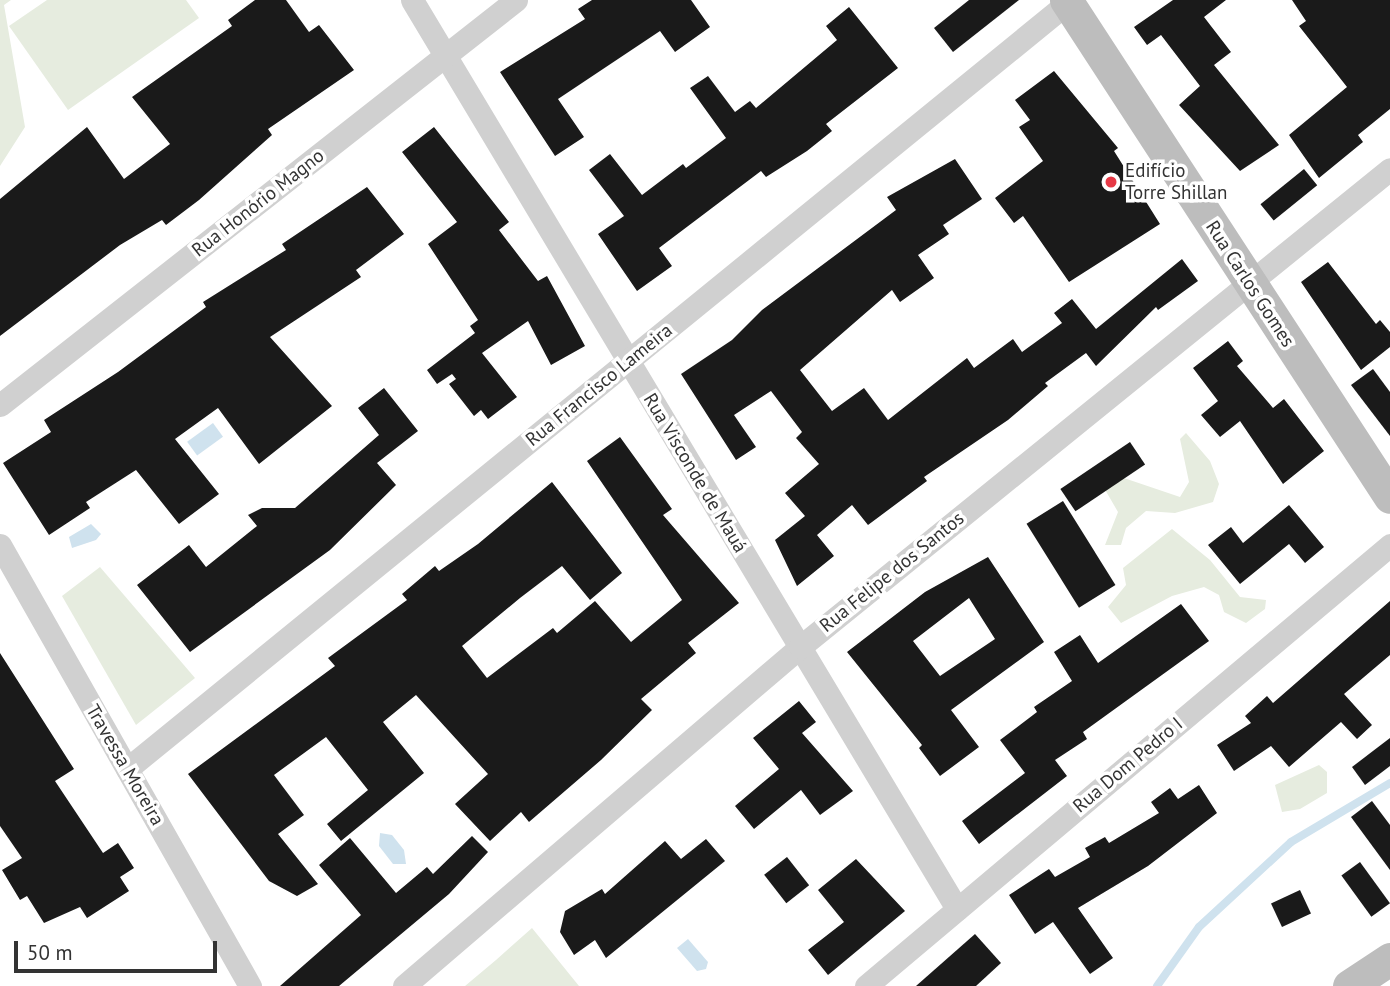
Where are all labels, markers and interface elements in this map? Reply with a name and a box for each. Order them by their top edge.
street label: Rua Honório Magno [187,144,329,262]
place label: Edifício Torre Shillan [1125,160,1227,204]
marker: Edifício Torre Shillan [1103,174,1119,190]
street label: Rua Carlos Gomes [1201,217,1299,351]
street label: Rua Francisco Lameira [521,319,677,451]
street label: Rua Visconde de Mauá [638,389,752,557]
street label: Rua Felipe dos Santos [815,507,969,637]
street label: Travessa Moreira [81,700,169,830]
street label: Rua Dom Pedro I [1069,713,1187,817]
scale bar [18,926,220,970]
text: 50 m [27,939,73,966]

